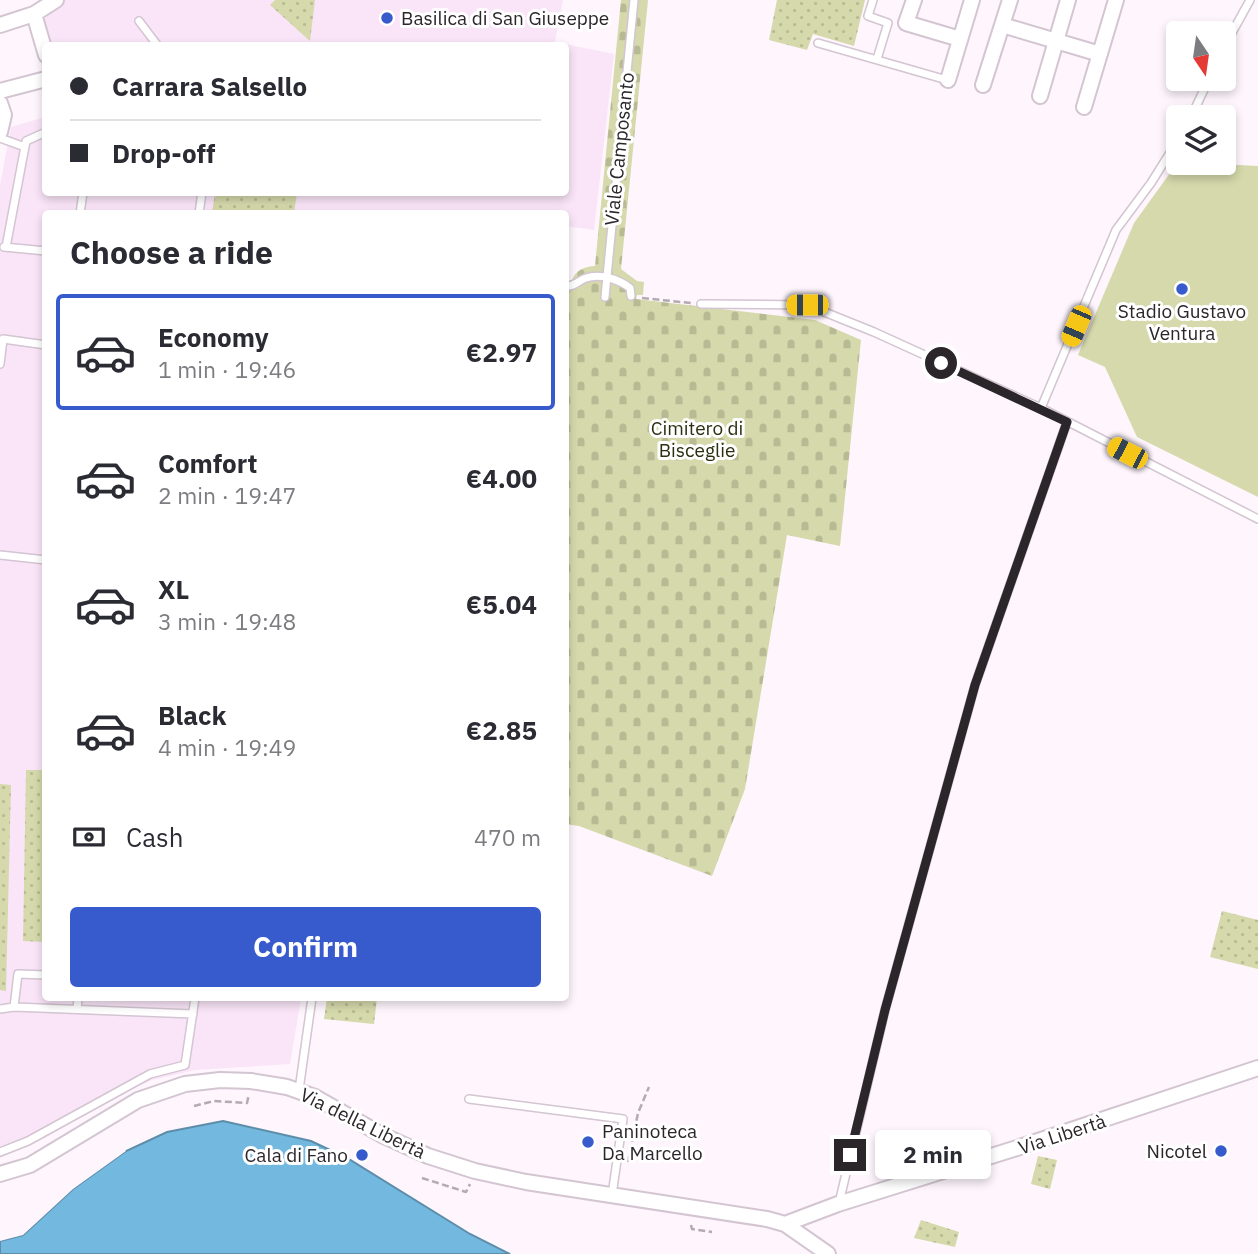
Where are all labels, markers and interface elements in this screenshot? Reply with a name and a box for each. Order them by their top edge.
place label: Basilica di San Giuseppe [401,6,609,30]
marker: Basilica di San Giuseppe [379,10,395,26]
north arrow [1166,21,1236,91]
map controls [1166,21,1236,175]
text: Carrara Salsello [112,69,307,103]
street label: Viale Camposanto [599,71,639,227]
button: layers [1166,105,1236,175]
text: Drop-off [112,136,215,170]
text: Choose a ride [70,231,273,273]
marker: Stadio Gustavo Ventura [1174,281,1190,297]
car [787,295,829,316]
place label: Stadio Gustavo Ventura [1118,299,1246,345]
car [1059,303,1094,349]
text: Economy [158,320,269,354]
icon: car [74,321,137,384]
text: €2.97 [466,335,537,369]
route start [925,347,957,379]
text: 1 min · 19:46 [158,354,296,384]
park label: Cimitero di Bisceglie [651,416,743,462]
car [1104,434,1151,472]
text: Comfort [158,446,257,480]
icon: car [74,447,137,510]
text: €4.00 [466,461,537,495]
text: 2 min · 19:47 [158,480,296,510]
text: XL [158,572,189,606]
icon: car [74,573,137,636]
text: €5.04 [466,587,537,621]
text: 3 min · 19:48 [158,606,296,636]
text: Black [158,698,226,732]
icon: car [74,699,137,762]
text: €2.85 [466,713,537,747]
text: 4 min · 19:49 [158,732,296,762]
icon: cash [70,818,108,856]
text: Cash [126,820,183,854]
text: 470 m [474,822,541,852]
button: Confirm [70,907,541,987]
street label: Via della Libertà [296,1082,430,1164]
street label: Via Libertà [1015,1109,1109,1159]
place label: Paninoteca Da Marcello [602,1119,703,1165]
callout: 2 min [874,1130,990,1180]
marker: Paninoteca Da Marcello [580,1134,596,1150]
route end [834,1139,866,1171]
text: 2 min [903,1139,963,1169]
place label: Nicotel [1147,1139,1207,1163]
place label: Cala di Fano [245,1143,348,1167]
marker: Nicotel [1213,1143,1229,1159]
marker: Cala di Fano [354,1147,370,1163]

